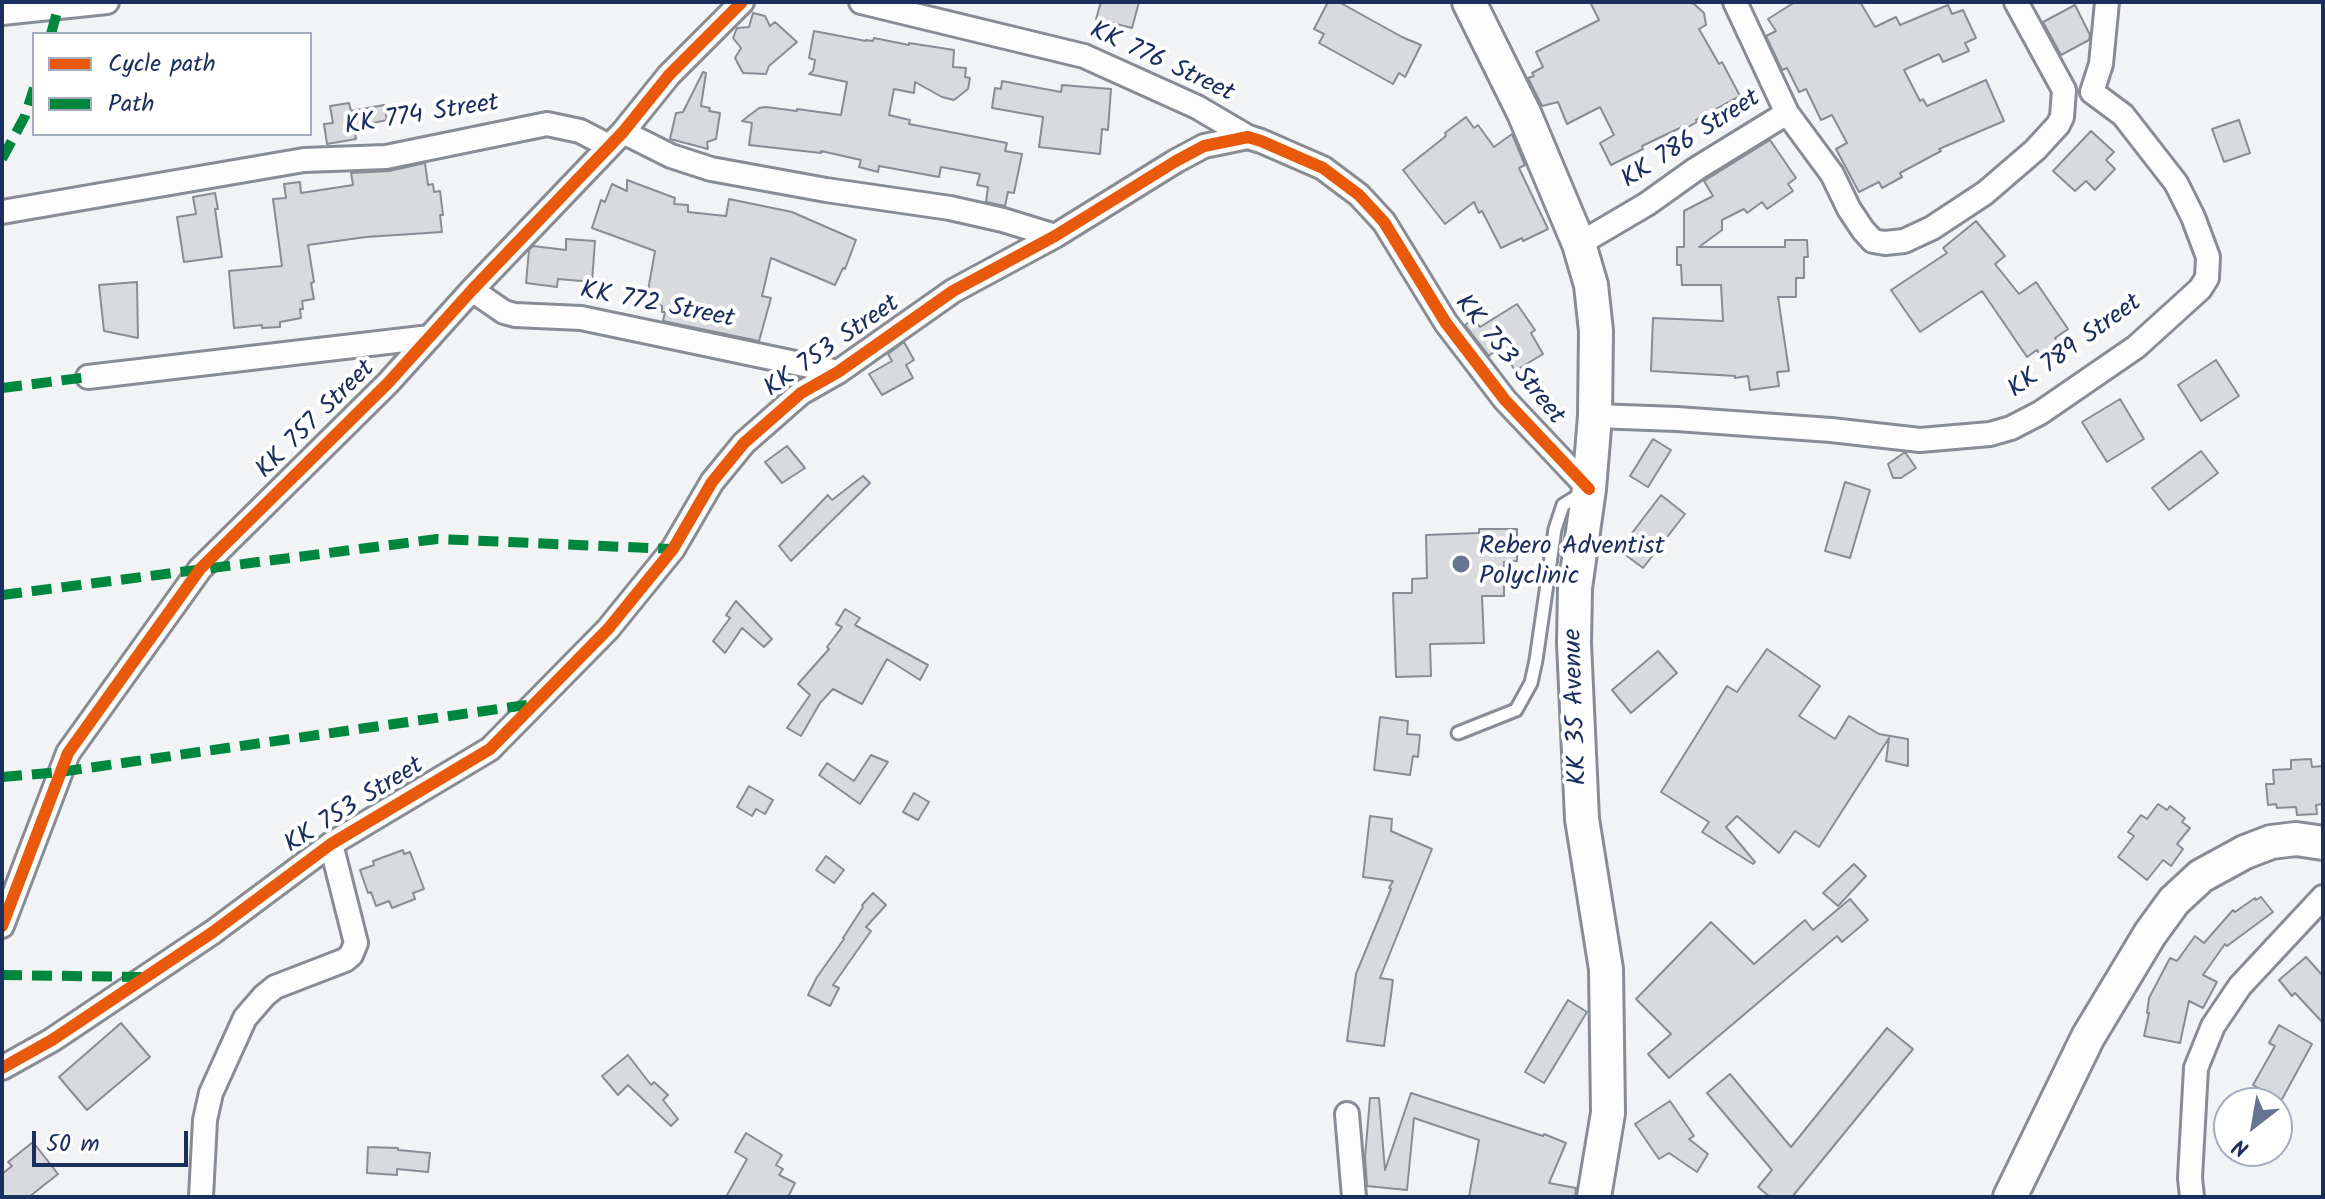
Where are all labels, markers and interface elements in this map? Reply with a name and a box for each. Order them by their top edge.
street label: KK 776 Street [1084,17,1238,111]
legend [32,32,312,136]
text: Cycle path [108,45,216,84]
street label: KK 786 Street [1617,84,1767,198]
text: Path [108,85,154,124]
street label: KK 774 Street [343,89,501,145]
street label: KK 772 Street [577,277,737,337]
street label: KK 789 Street [2003,289,2149,407]
street label: KK 753 Street [759,290,907,406]
street label: KK 753 Street [1446,290,1570,432]
street label: KK 757 Street [251,355,383,487]
place label: Rebero Adventist Polyclinic [1479,533,1665,594]
marker: Rebero Adventist Polyclinic [1450,553,1472,575]
street label: KK 35 Avenue [1560,628,1596,786]
street label: KK 753 Street [280,752,430,862]
north arrow [2213,1087,2293,1167]
scale bar [36,1115,192,1165]
text: 50 m [46,1125,100,1164]
text: N [2226,1128,2256,1165]

